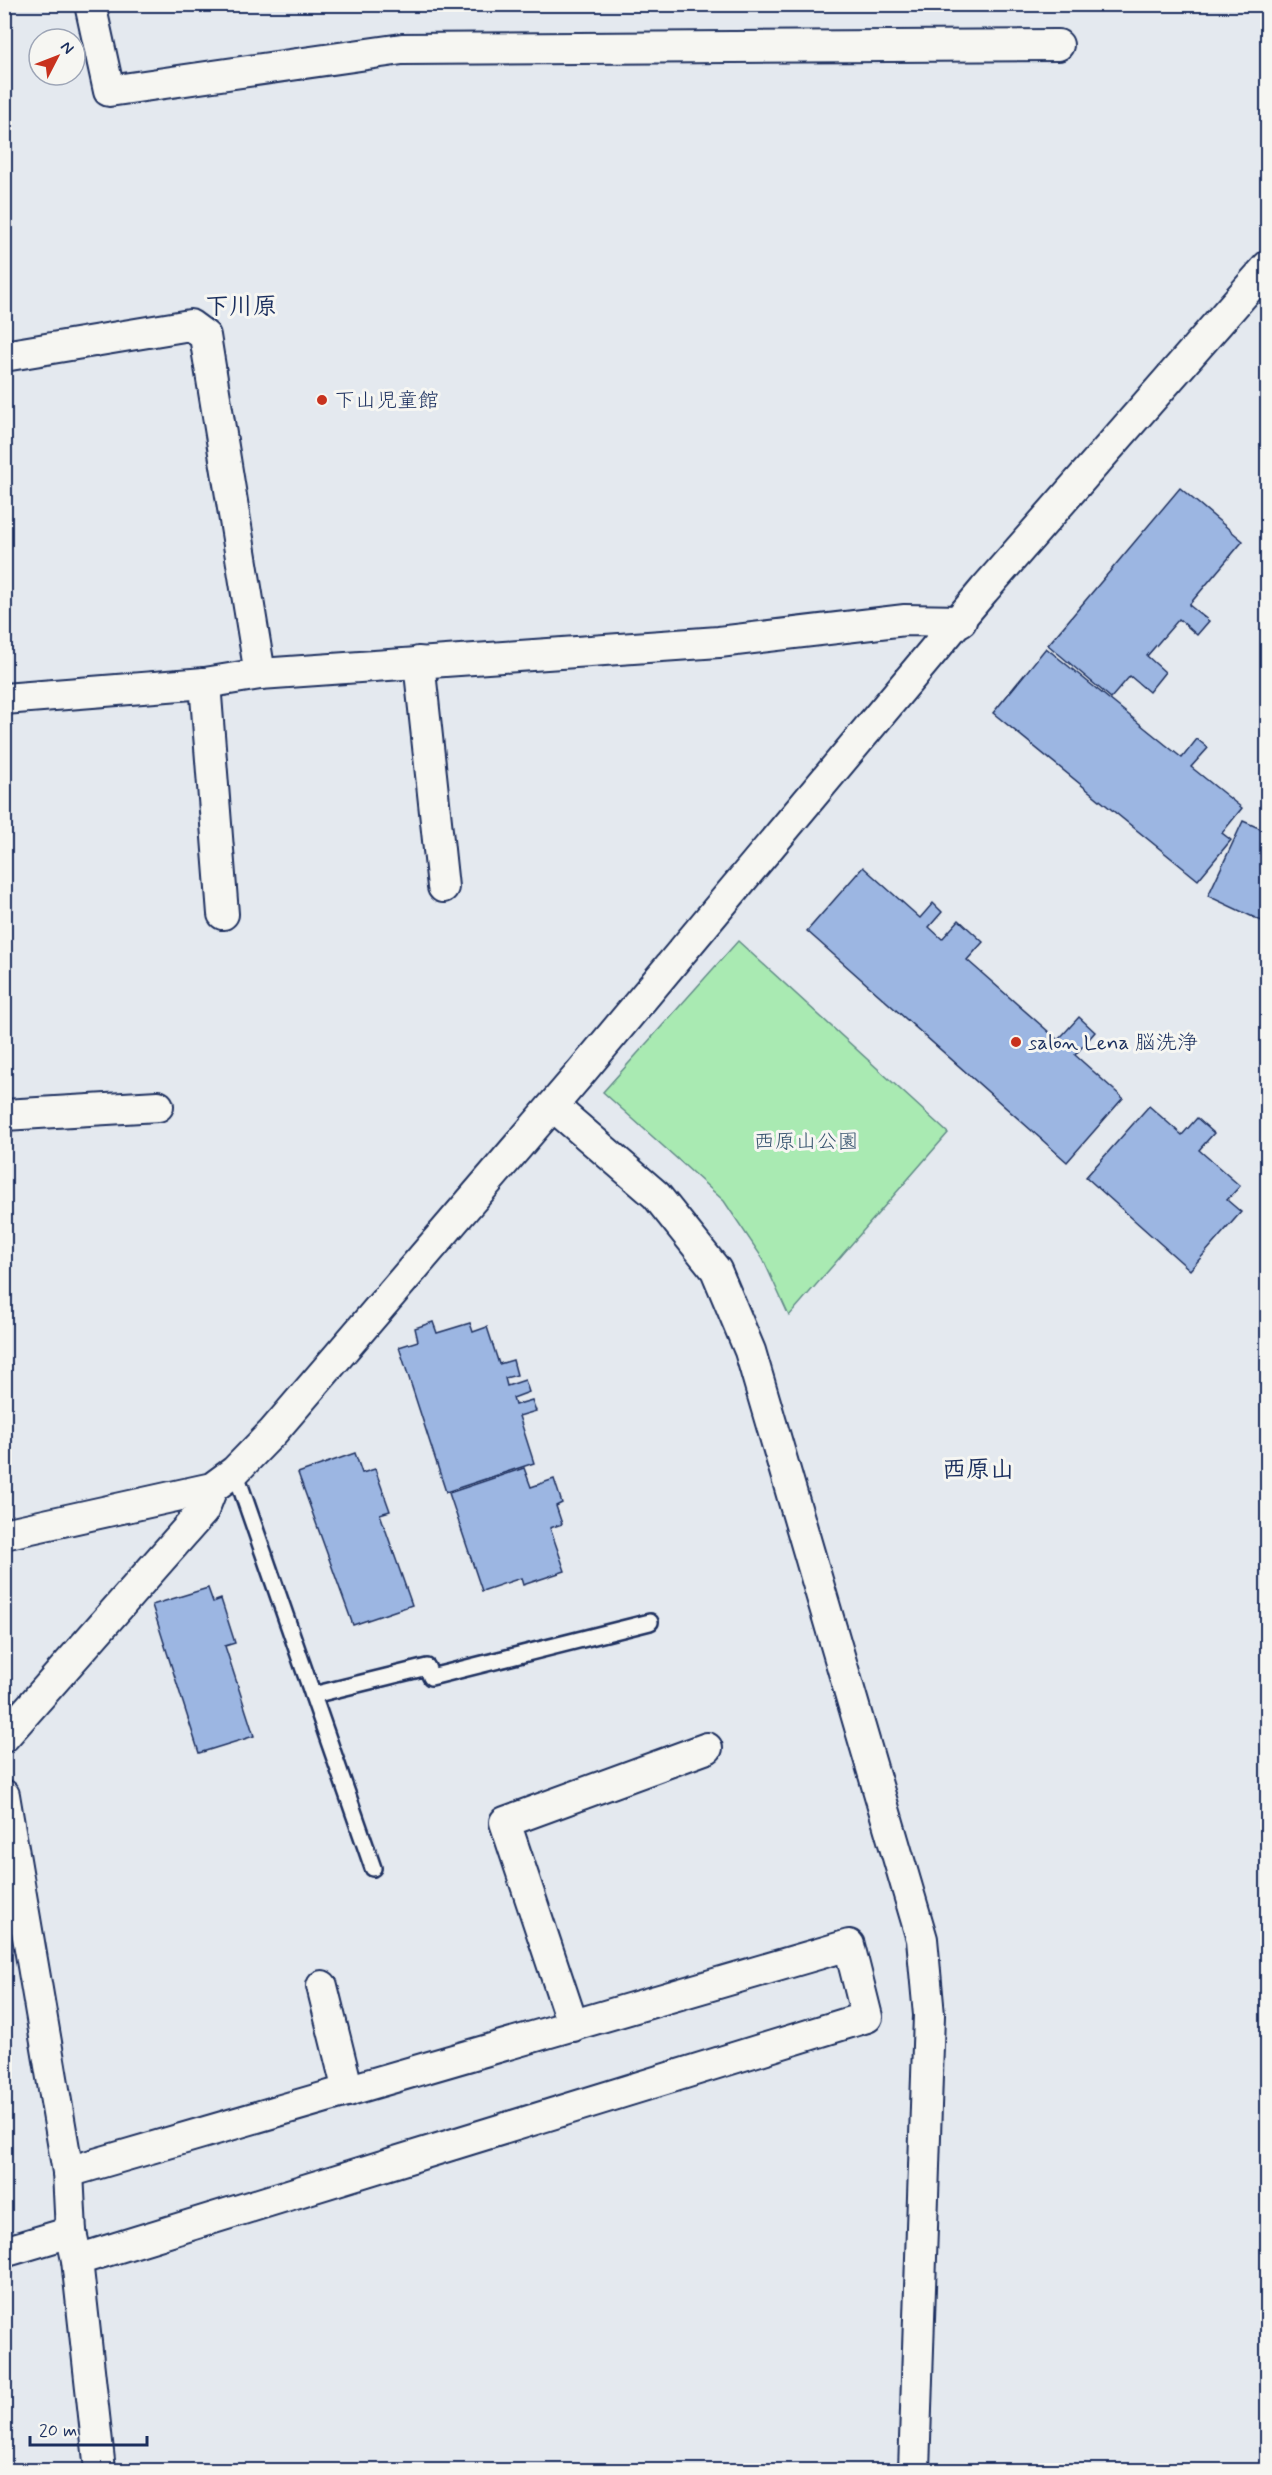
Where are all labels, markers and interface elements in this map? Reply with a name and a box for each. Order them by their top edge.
north arrow [27,27,87,87]
text: N [56,37,78,59]
district label: 下川原 [205,292,277,323]
place label: 下山児童館 [334,387,439,415]
marker: 下山児童館 [315,393,329,407]
place label: salon Lena 脳洗浄 [1028,1029,1198,1057]
marker: salon Lena 脳洗浄 [1009,1035,1023,1049]
park label: 西原山公園 [754,1128,859,1156]
district label: 西原山 [942,1455,1014,1486]
scale bar [30,2409,147,2447]
text: 20 m [39,2419,77,2443]

